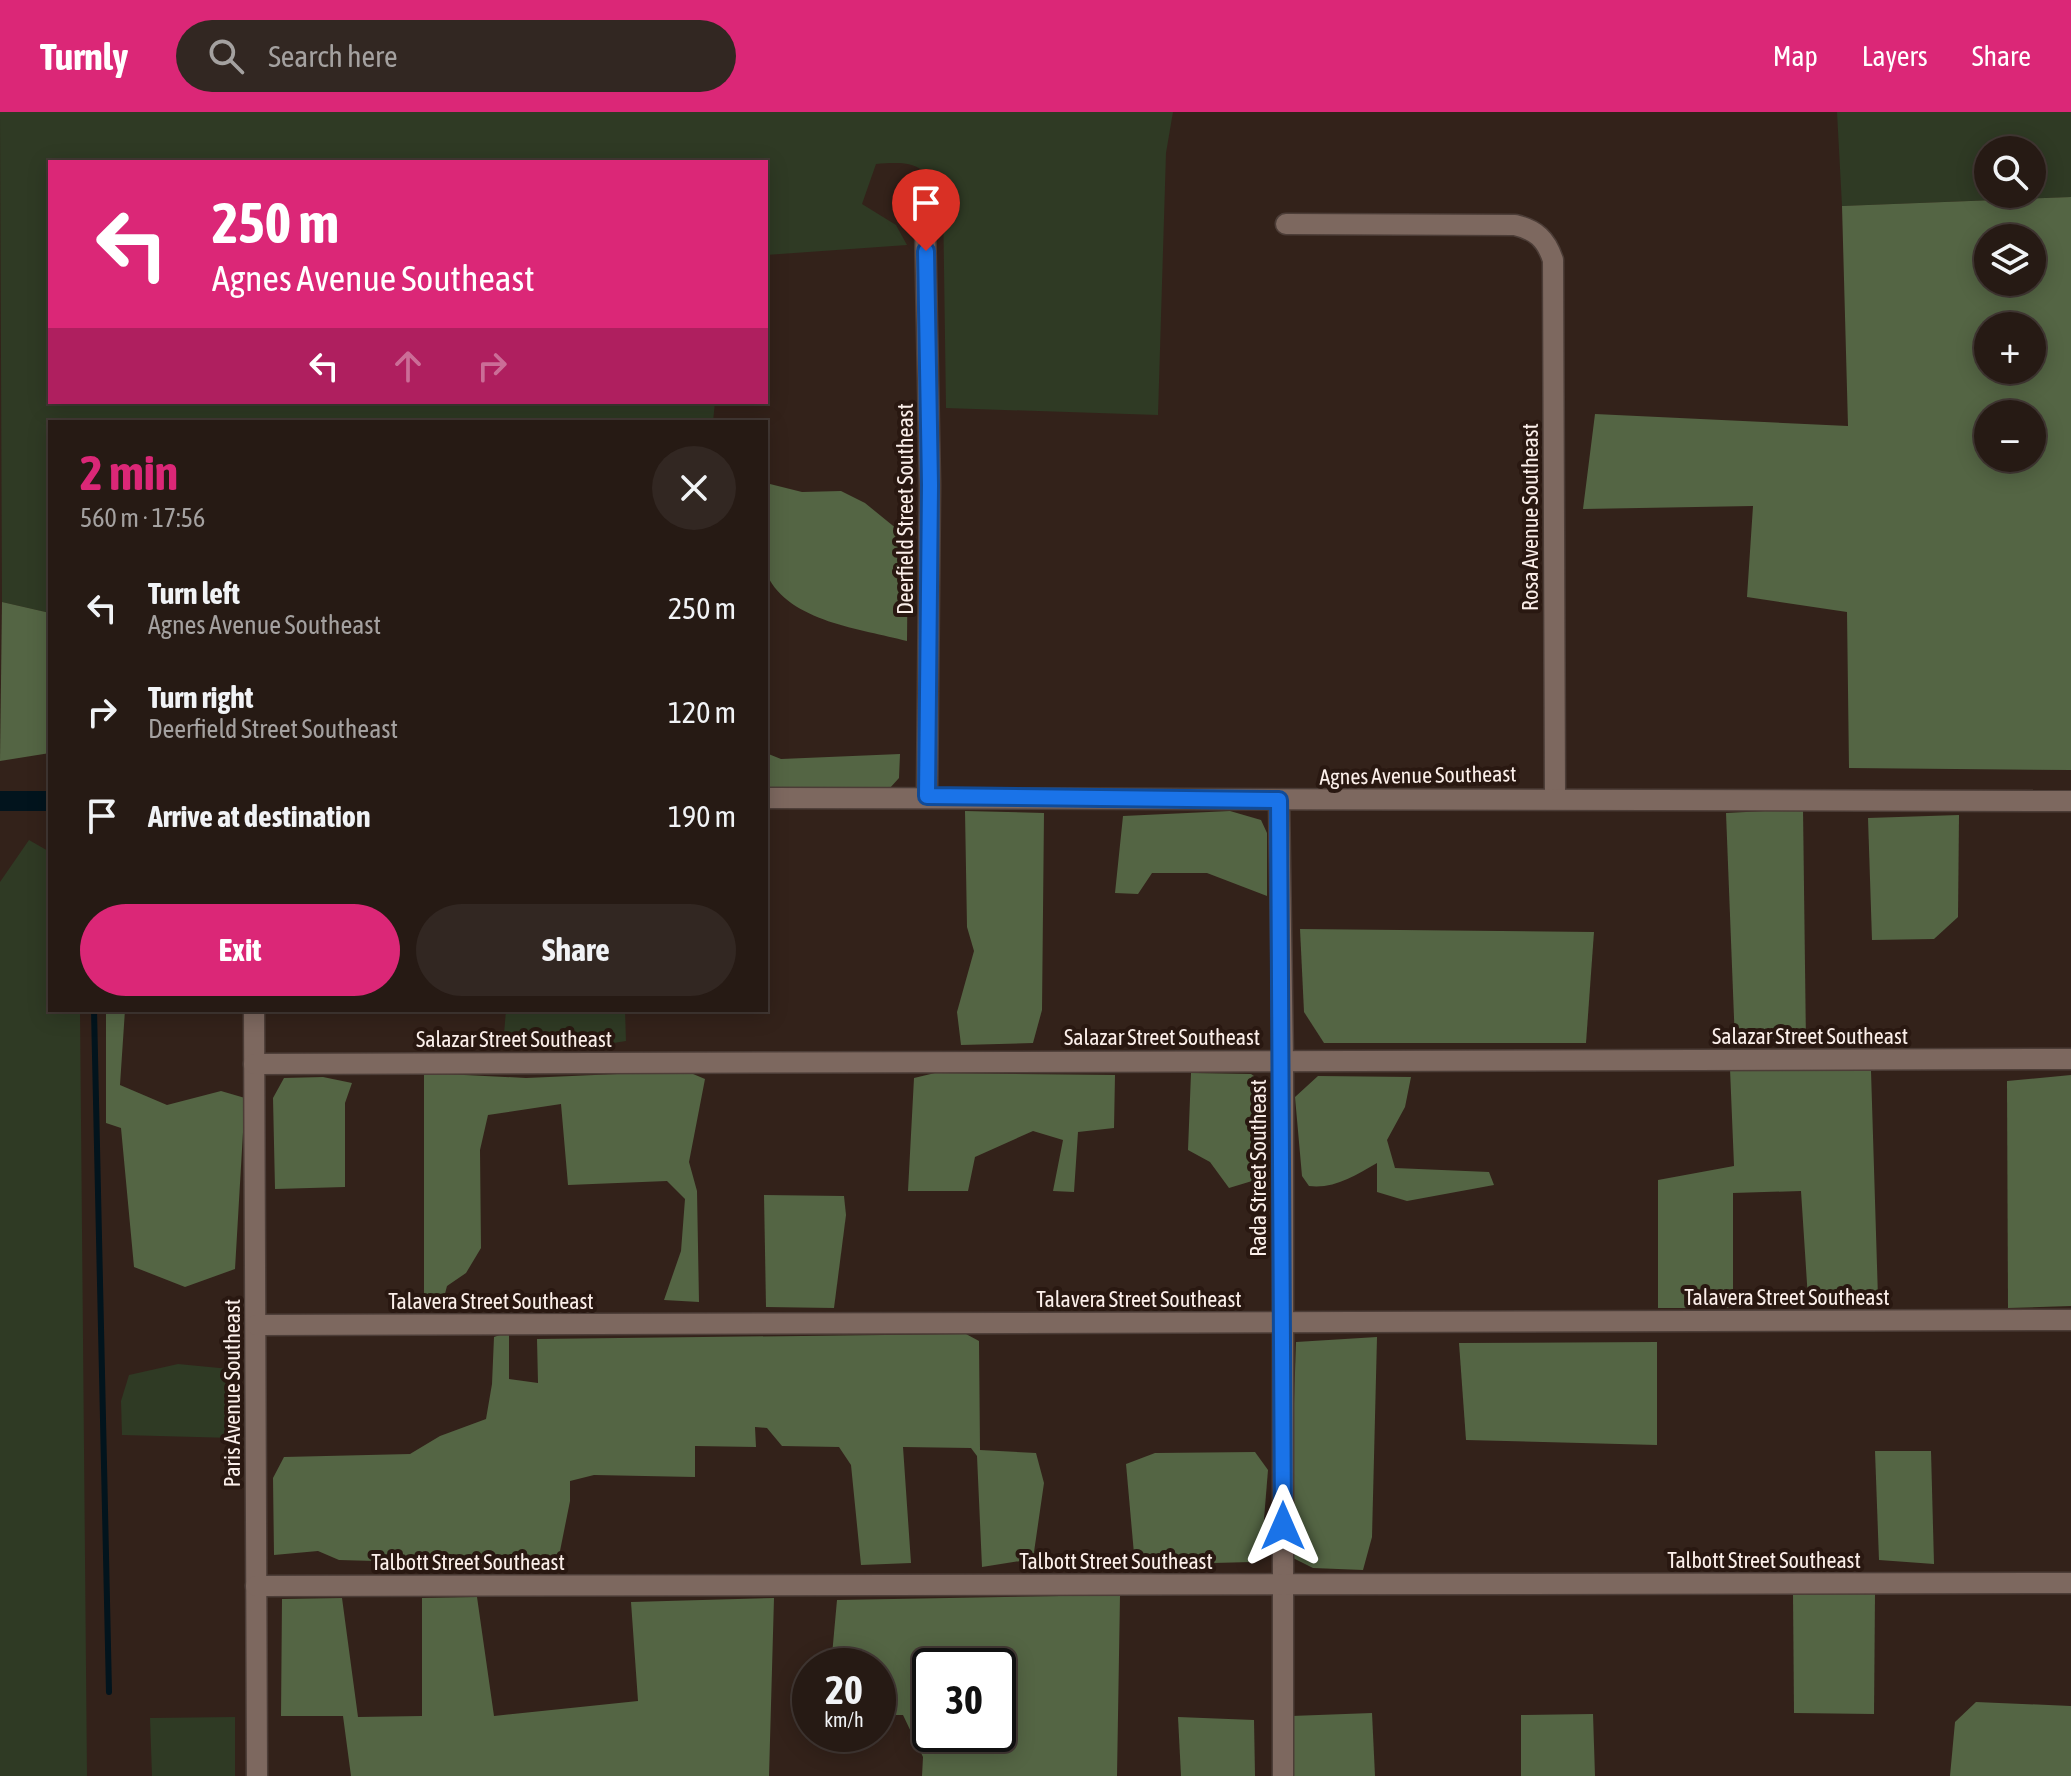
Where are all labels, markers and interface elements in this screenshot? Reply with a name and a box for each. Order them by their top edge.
search box [176,20,736,92]
icon: search [204,34,248,78]
text: Turnly [40,35,128,78]
text: Search here [268,39,398,73]
text: Map [1773,40,1818,72]
text: Layers [1862,40,1928,72]
text: Share [1972,40,2031,72]
map controls [1974,136,2046,472]
button: search [1974,136,2046,208]
pin [892,169,960,251]
icon: arrive [904,181,948,225]
text: 250 m [212,191,339,255]
icon: left [80,192,184,296]
button: layers [1974,224,2046,296]
text: Agnes Avenue Southeast [212,257,535,299]
button: + [1974,312,2046,384]
icon: left [302,344,346,388]
icon: ahead [386,344,430,388]
icon: right [470,344,514,388]
button: − [1974,400,2046,472]
street label: Deerfield Street Southeast [892,403,918,615]
street label: Rosa Avenue Southeast [1517,423,1543,611]
text: 2 min [80,445,178,500]
button: close [652,446,736,530]
text: 560 m · 17:56 [80,503,205,533]
text: Turn left [148,576,240,610]
icon: left [80,586,124,630]
text: 250 m [668,591,736,625]
text: Agnes Avenue Southeast [148,610,381,640]
text: Turn right [148,680,254,714]
icon: right [80,690,124,734]
text: 120 m [668,695,736,729]
text: Deerfield Street Southeast [148,714,398,744]
street label: Agnes Avenue Southeast [1319,760,1517,790]
icon: arrive [80,794,124,838]
text: Arrive at destination [148,799,370,833]
text: 190 m [668,799,736,833]
button: Exit [80,904,400,996]
button: Share [416,904,736,996]
street label: Salazar Street Southeast [1712,1023,1908,1049]
street label: Salazar Street Southeast [1064,1024,1260,1050]
street label: Salazar Street Southeast [416,1026,612,1052]
street label: Rada Street Southeast [1245,1079,1271,1257]
street label: Talavera Street Southeast [1684,1284,1890,1310]
street label: Talavera Street Southeast [1036,1286,1242,1312]
street label: Talavera Street Southeast [388,1288,594,1314]
street label: Paris Avenue Southeast [219,1299,245,1487]
position arrow [1241,1484,1325,1568]
street label: Talbott Street Southeast [1667,1547,1861,1573]
street label: Talbott Street Southeast [1019,1548,1213,1574]
street label: Talbott Street Southeast [371,1549,565,1575]
speed limit sign: 30 [912,1648,1016,1752]
text: 20 [825,1667,863,1712]
text: km/h [824,1708,864,1731]

